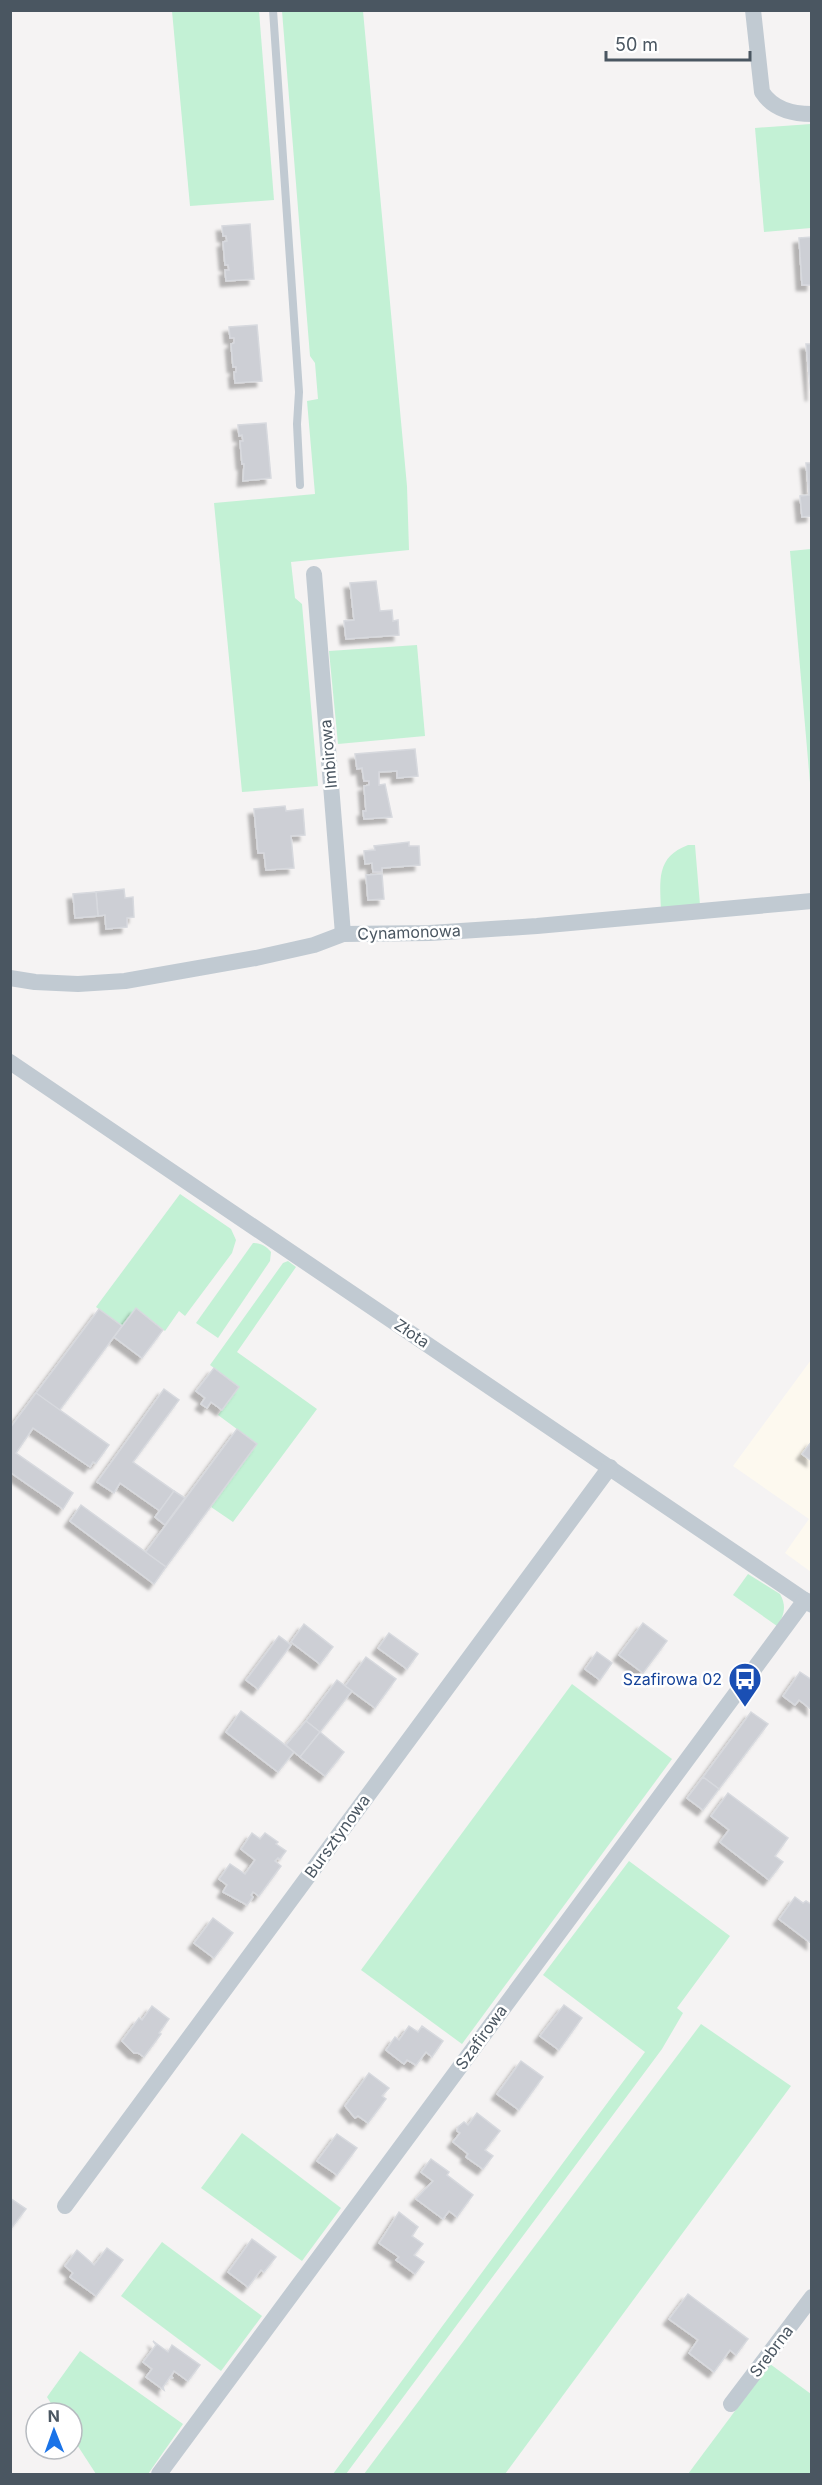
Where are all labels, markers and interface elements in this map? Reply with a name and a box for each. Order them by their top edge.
scale bar [606,24,750,62]
text: 50 m [615,34,658,55]
street label: Imbirowa [315,719,341,789]
street label: Cynamonowa [357,920,461,944]
street label: Złota [391,1314,433,1352]
bus stop icon: Szafirowa 02 [727,1661,763,1708]
place label: Szafirowa 02 [623,1669,722,1689]
street label: Bursztynowa [300,1790,374,1882]
street label: Szafirowa [451,2001,511,2073]
street label: Srebrna [745,2321,797,2381]
north arrow [24,2401,84,2461]
text: N [47,2406,60,2426]

